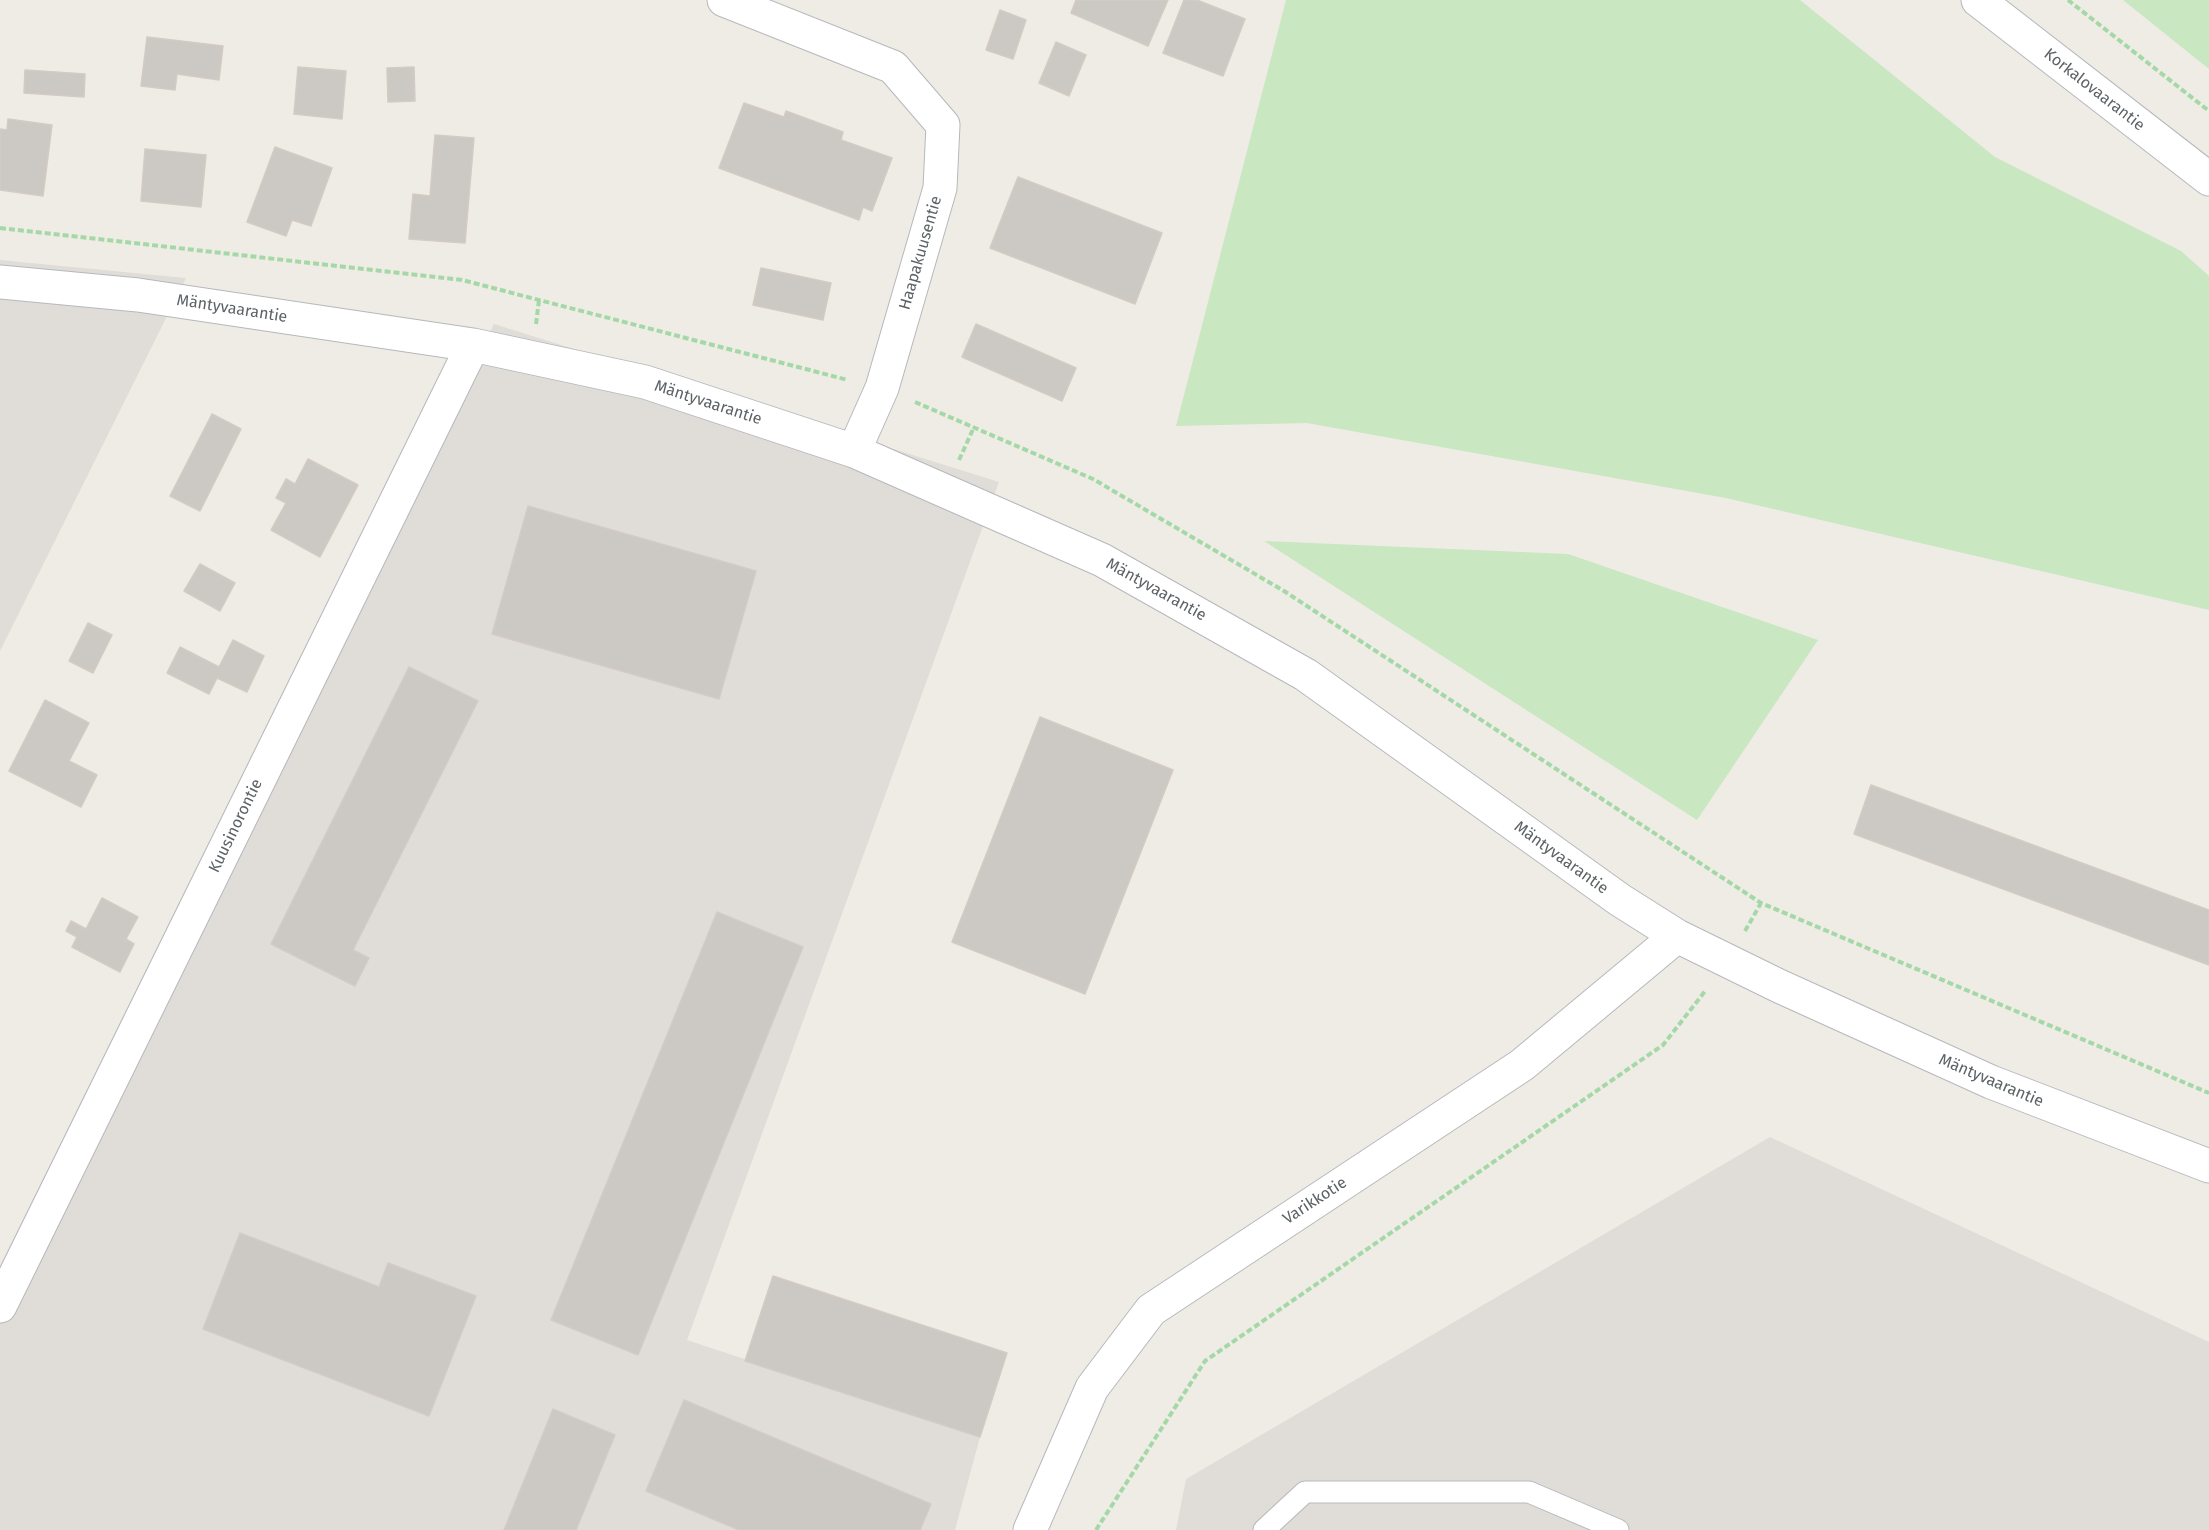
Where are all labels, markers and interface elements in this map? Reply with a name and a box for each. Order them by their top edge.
street label: Korkalovaarantie [2040,45,2148,135]
street label: Haapakuusentie [896,194,946,312]
street label: Mäntyvaarantie [175,291,289,327]
street label: Mäntyvaarantie [652,377,764,429]
street label: Mäntyvaarantie [1102,555,1210,625]
street label: Kuusinorontie [205,776,267,876]
street label: Mäntyvaarantie [1510,817,1612,899]
street label: Mäntyvaarantie [1936,1050,2046,1112]
street label: Varikkotie [1279,1173,1351,1229]

